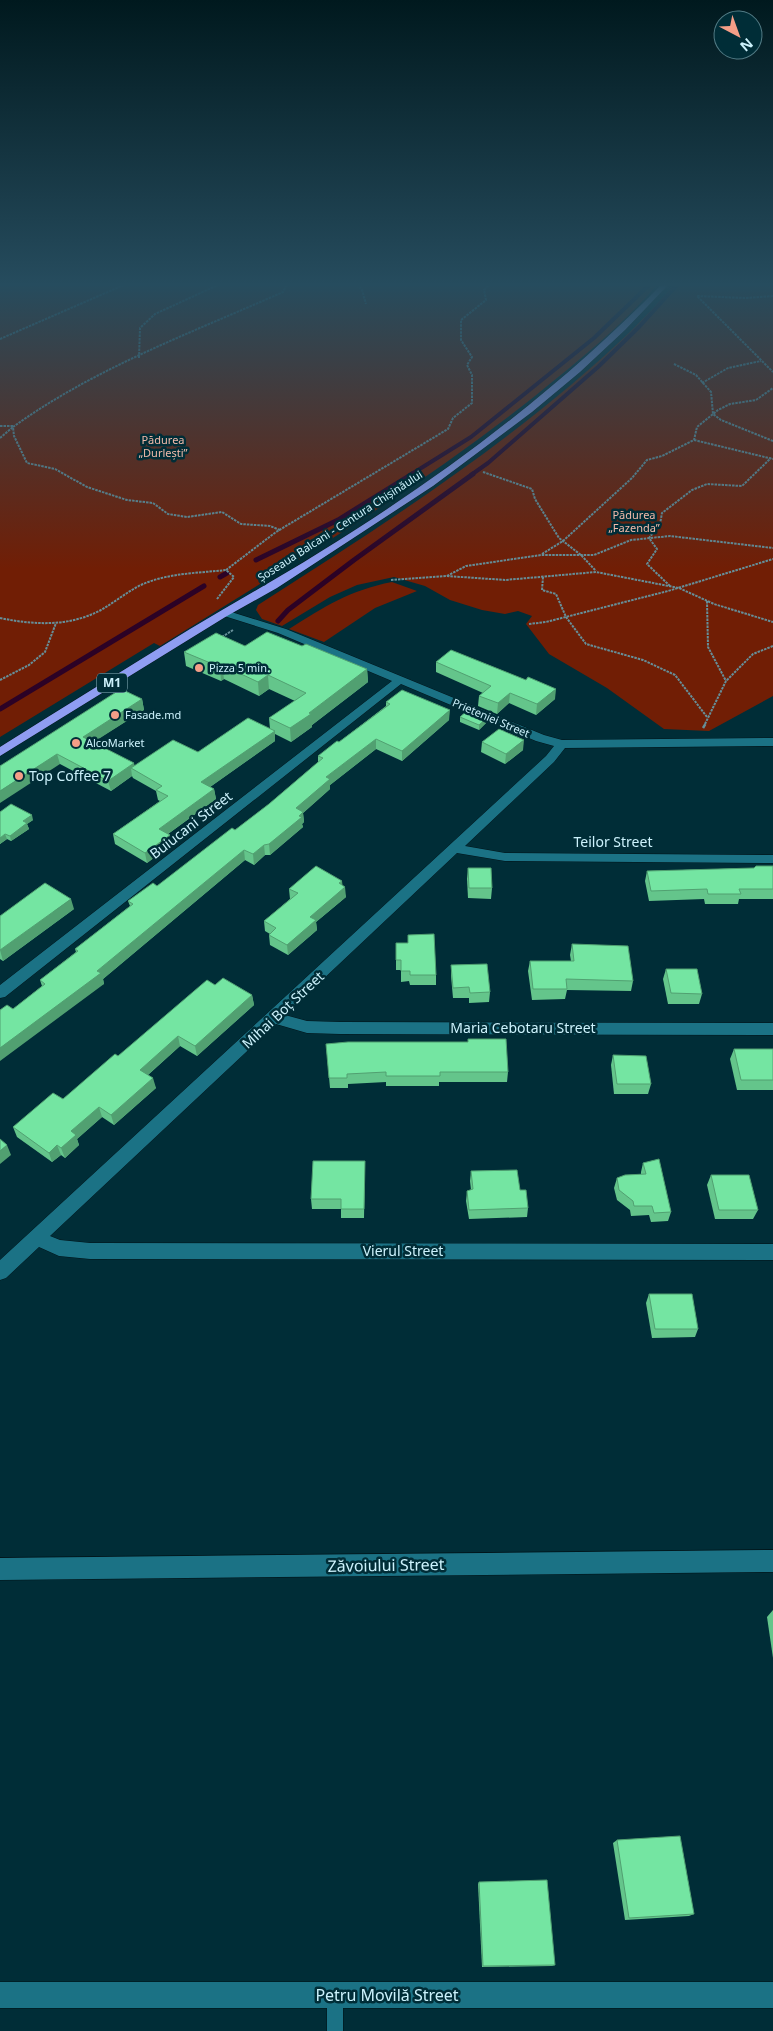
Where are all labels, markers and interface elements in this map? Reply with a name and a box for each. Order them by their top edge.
north arrow [713,10,763,60]
text: N [736,34,757,56]
park label: Pădurea „Durlești” [138,432,188,460]
street label: Șoseaua Balcani - Centura Chișinăului [254,467,425,585]
park label: Pădurea „Fazenda” [608,507,660,535]
place label: Pizza 5 min. [209,660,270,675]
marker: Pizza 5 min. [193,662,205,674]
road number: M1 [97,674,127,692]
street label: Prieteniei Street [450,694,532,741]
place label: Fasade.md [125,707,181,722]
marker: Fasade.md [109,709,121,721]
place label: AlcoMarket [86,735,145,750]
marker: AlcoMarket [70,737,82,749]
place label: Top Coffee 7 [29,766,111,785]
marker: Top Coffee 7 [13,770,25,782]
street label: Buiucani Street [146,786,236,863]
street label: Teilor Street [574,832,652,851]
street label: Mihai Boț Street [238,967,328,1053]
street label: Maria Cebotaru Street [450,1018,596,1037]
street label: Vierul Street [363,1241,443,1260]
street label: Zăvoiului Street [327,1553,445,1577]
street label: Petru Movilă Street [315,1984,459,2006]

